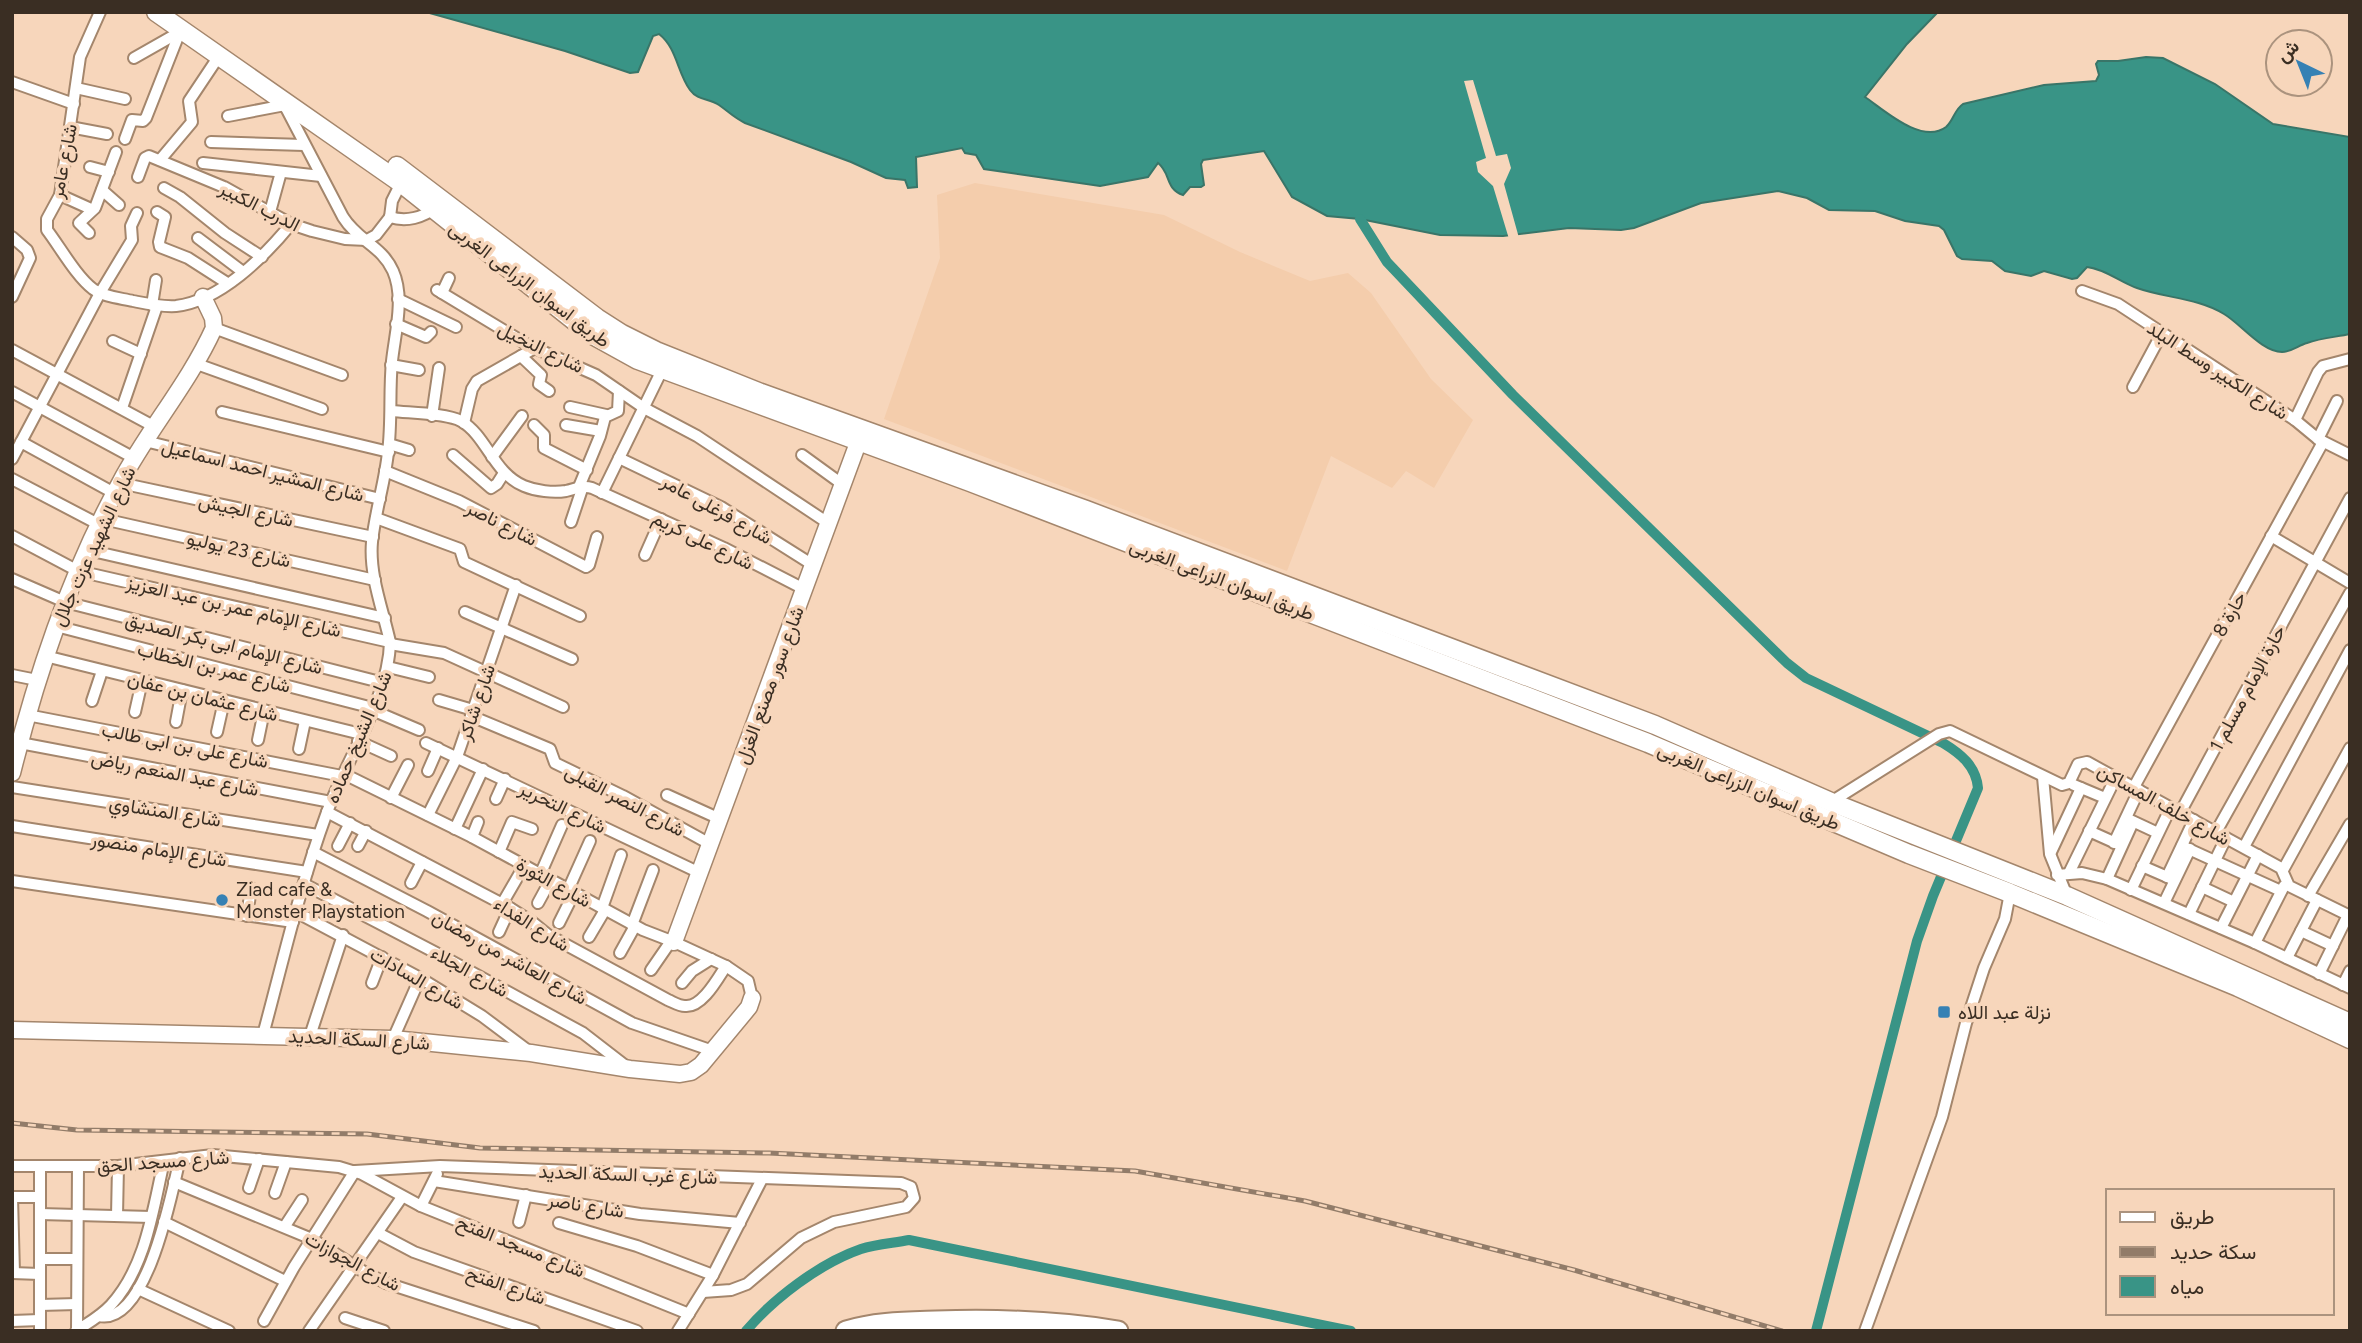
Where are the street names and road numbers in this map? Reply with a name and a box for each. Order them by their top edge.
street label: شارع عامر [45,122,83,201]
street label: الدرب الكبير [215,176,304,237]
street label: طريق اسوان الزراعى الغربى [445,216,615,352]
street label: شارع الكبير وسط البلد [2142,316,2293,426]
street label: شارع النخيل [494,317,587,379]
street label: شارع المشير احمد اسماعيل [159,434,366,508]
street label: شارع الشهيد عزت جلال [46,463,141,630]
street label: شارع فرغلى عامر [656,469,776,550]
street label: شارع الجيش [196,489,295,533]
street label: شارع ناصر [461,495,541,552]
street label: شارع على كريم [648,506,757,576]
street label: شارع 23 يوليو [185,526,293,574]
street label: طريق اسوان الزراعى الغربى [1126,534,1317,625]
street label: شارع الإمام عمر بن عبد العزيز [123,570,343,643]
street label: حارة 8 [2208,588,2251,641]
street label: شارع سور مصنع الغزل [730,603,811,768]
street label: شارع الإمام ابى بكر الصديق [123,608,325,680]
street label: حارة الإمام مسلم 1 [2205,621,2291,756]
street label: شارع عمر بن الخطاب [135,637,293,699]
street label: شارع شاكر [452,661,501,744]
street label: شارع عثمان بن عفان [125,667,281,727]
street label: شارع الشيخ حماده [320,668,398,807]
street label: شارع على بن ابى طالب [99,718,270,774]
street label: طريق اسوان الزراعى الغربى [1654,738,1843,835]
street label: شارع عبد المنعم رياض [89,746,261,802]
street label: شارع النصر القبلى [561,759,688,842]
street label: شارع خلف المساكن [2093,759,2234,851]
street label: شارع التحرير [514,776,610,839]
street label: شارع المنشاوي [107,791,223,836]
street label: شارع الإمام منصور [88,827,228,873]
street label: شارع الثورة [512,853,595,913]
street label: شارع الفداء [489,892,574,957]
street label: شارع العاشر من رمضان [428,905,591,1010]
street label: شارع الجلاء [427,941,512,1003]
street label: شارع السادات [366,942,468,1015]
street label: شارع السكة الحديد [287,1024,431,1056]
street label: شارع مسجد الحق [96,1145,230,1179]
street label: شارع غرب السكة الحديد [538,1160,718,1190]
street label: شارع ناصر [545,1188,626,1224]
street label: شارع مسجد الفتح [453,1210,588,1284]
street label: شارع الجوازات [301,1227,404,1297]
street label: شارع الفتح [463,1261,548,1312]

